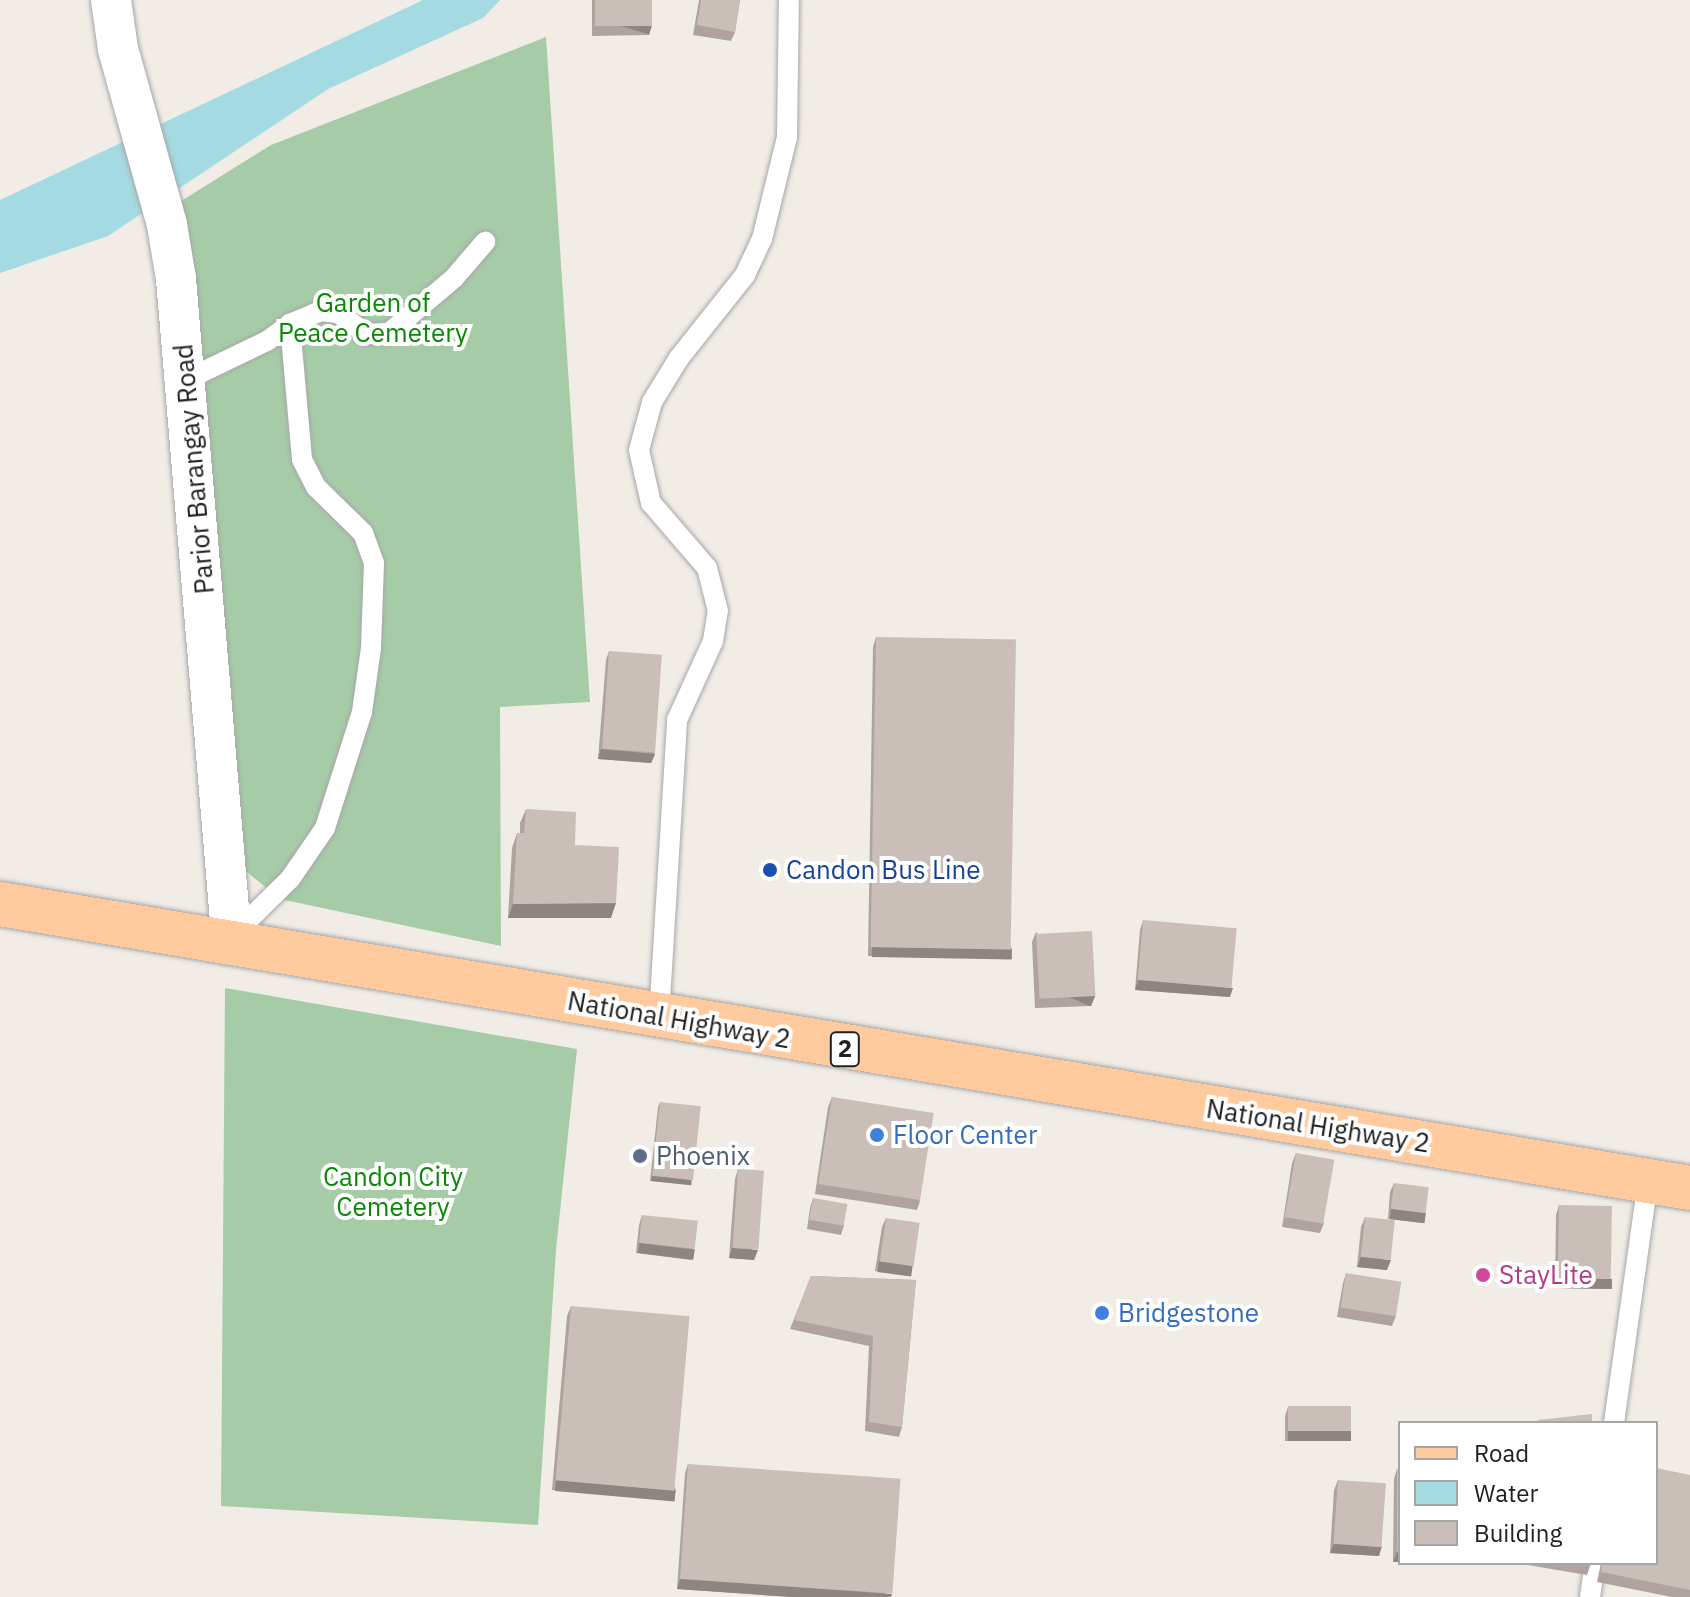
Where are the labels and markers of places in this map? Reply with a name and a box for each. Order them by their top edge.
place label: Candon Bus Line [786,854,980,886]
marker: Candon Bus Line [761,861,779,879]
place label: Floor Center [893,1119,1037,1151]
marker: Floor Center [868,1126,886,1144]
place label: Phoenix [656,1140,750,1172]
marker: Phoenix [631,1147,649,1165]
place label: StayLite [1499,1259,1593,1291]
marker: StayLite [1474,1266,1492,1284]
place label: Bridgestone [1118,1297,1259,1329]
marker: Bridgestone [1093,1304,1111,1322]

